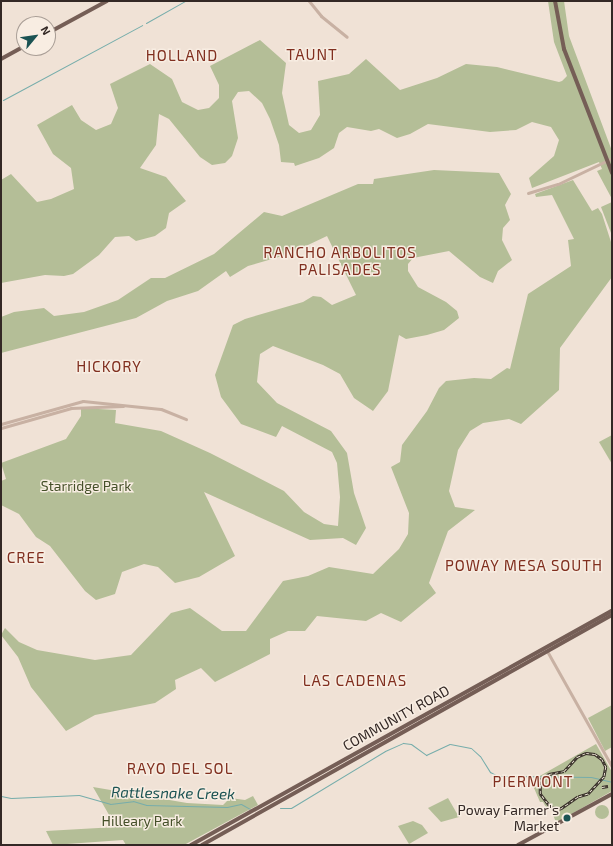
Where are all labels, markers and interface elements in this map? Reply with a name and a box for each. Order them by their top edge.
north arrow [16,16,56,56]
text: N [38,24,54,37]
district label: TAUNT [286,46,338,64]
district label: HOLLAND [146,47,218,65]
district label: RANCHO ARBOLITOS PALISADES [263,243,417,278]
district label: HICKORY [76,358,142,376]
park label: Starridge Park [41,478,131,494]
district label: CREE [7,549,45,567]
district label: POWAY MESA SOUTH [445,557,603,575]
district label: LAS CADENAS [303,672,407,690]
street label: COMMUNITY ROAD [340,682,452,754]
district label: RAYO DEL SOL [126,760,234,778]
district label: PIERMONT [493,773,573,791]
water label: Rattlesnake Creek [111,783,235,803]
place label: Poway Farmer's Market [457,802,559,834]
park label: Hilleary Park [101,813,183,829]
marker: Poway Farmer's Market [562,813,572,823]

